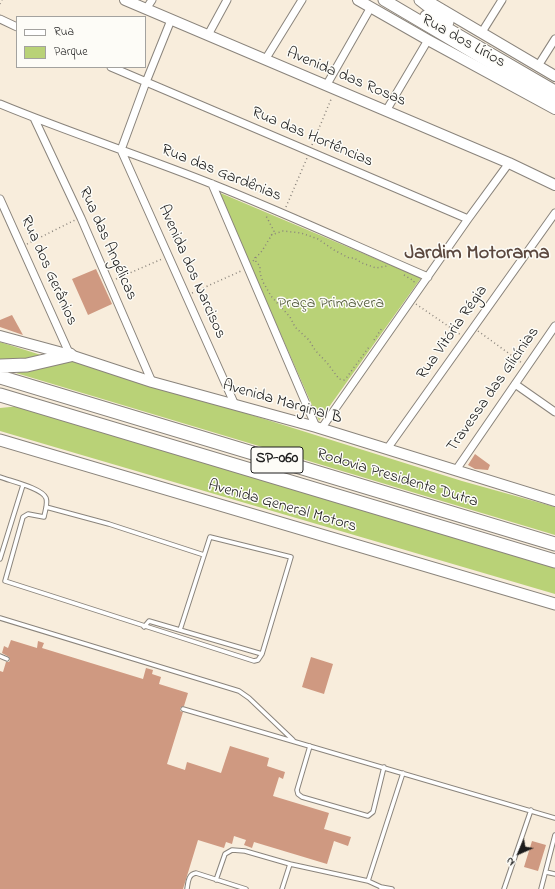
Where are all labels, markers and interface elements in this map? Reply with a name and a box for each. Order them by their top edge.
street label: Rua dos Lírios [418,11,508,73]
legend [16,16,146,68]
text: Rua [54,23,74,41]
text: Parque [54,43,88,61]
street label: Avenida das Rosas [283,44,409,112]
street label: Rua das Hortências [248,104,376,172]
street label: Rua das Gardênias [158,141,284,207]
street label: Rua das Angélicas [73,184,141,304]
street label: Avenida dos Narcisos [153,202,229,342]
street label: Rua dos Gerânios [15,213,81,329]
district label: Jardim Motorama [404,243,550,267]
street label: Rua Vitória Régia [413,282,493,384]
park label: Praça Primavera [278,294,384,314]
street label: Travessa das Glicínias [444,324,544,456]
street label: Avenida Marginal B [220,377,344,429]
street label: Rodovia Presidente Dutra [314,445,480,513]
road number: SP-060 [251,447,303,473]
street label: Avenida General Motors [206,477,358,537]
north arrow [499,833,539,873]
text: N [502,853,519,870]

